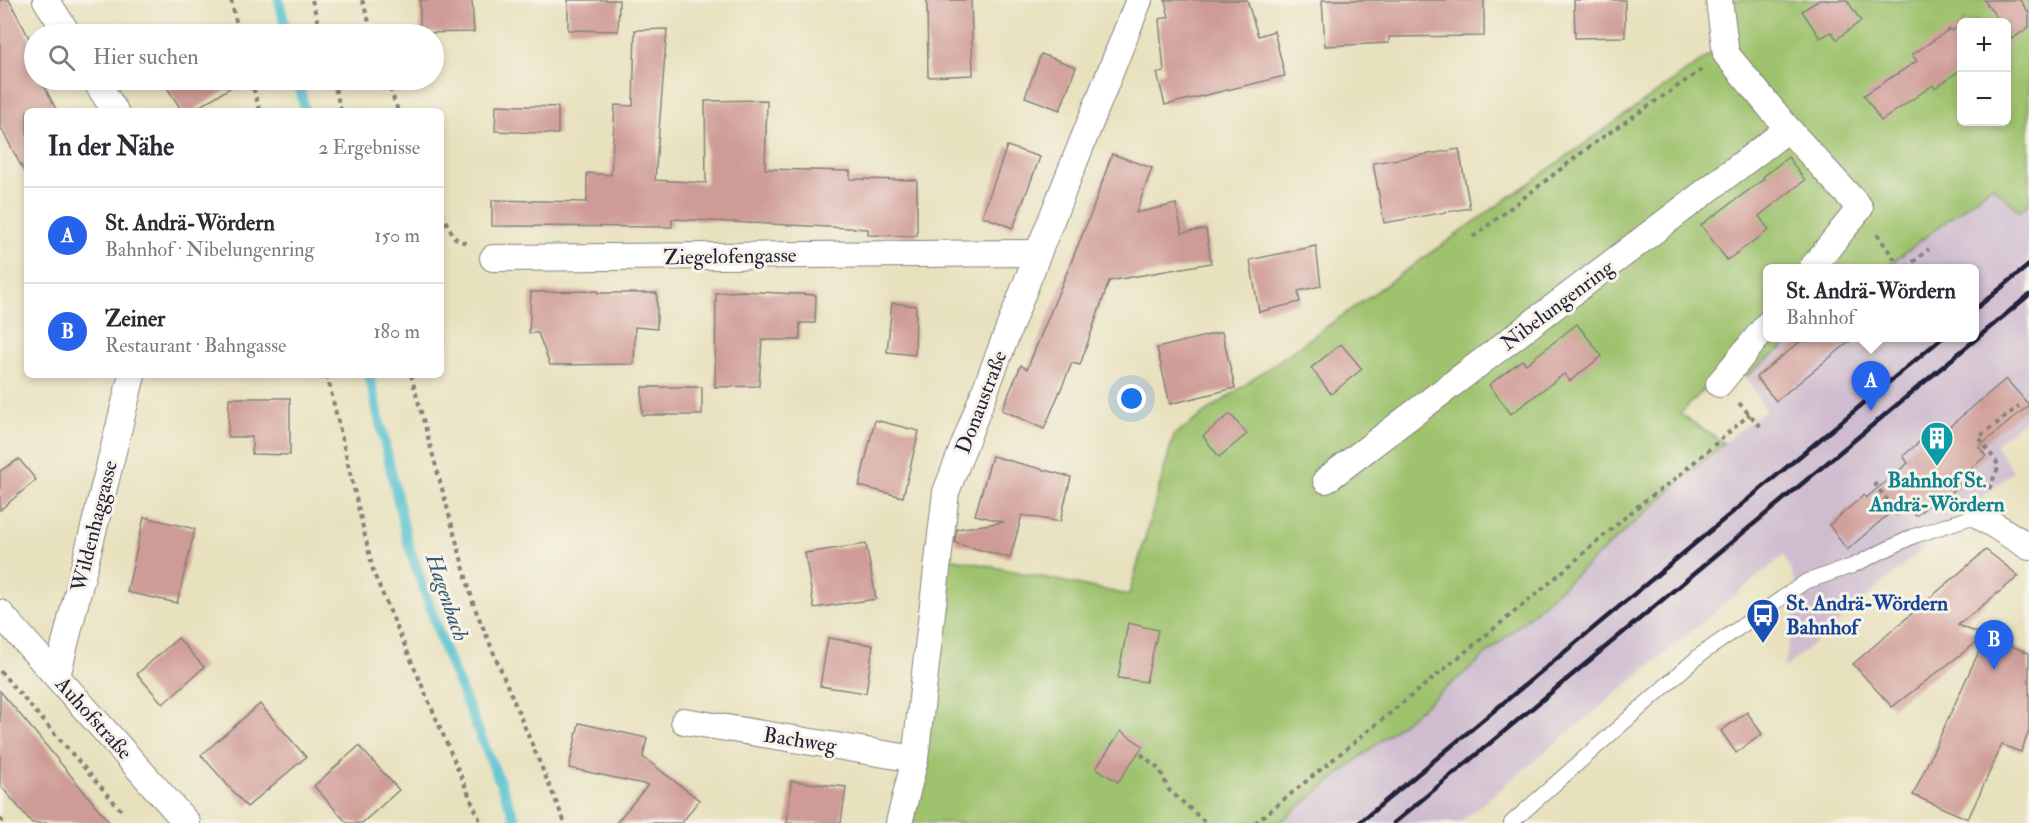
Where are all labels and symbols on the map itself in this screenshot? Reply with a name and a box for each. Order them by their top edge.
street label: Ziegelofengasse [663,242,797,271]
street label: Nibelungenring [1495,254,1620,357]
street label: Donaustraße [949,347,1014,457]
pin: A [1852,362,1890,411]
your location [1117,384,1146,413]
building icon: Bahnhof St. Andrä-Wördern [1919,420,1955,467]
street label: Wildenhaggasse [65,457,124,596]
place label: Bahnhof St. Andrä-Wördern [1868,467,2005,518]
water label: Hagenbach [419,549,475,645]
place label: St. Andrä-Wördern Bahnhof [1786,590,1948,641]
bus stop icon: St. Andrä-Wördern Bahnhof [1745,597,1781,644]
pin: B [1974,620,2014,670]
street label: Auhofstraße [49,670,138,766]
street label: Bachweg [761,721,839,760]

